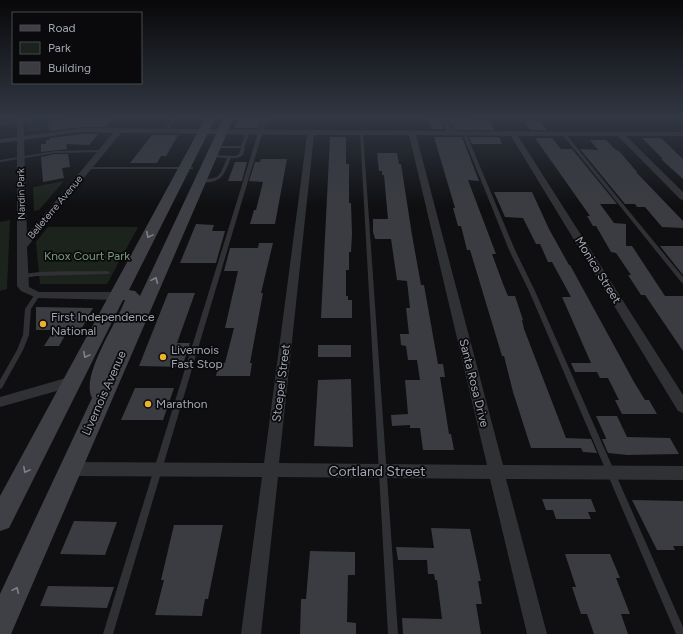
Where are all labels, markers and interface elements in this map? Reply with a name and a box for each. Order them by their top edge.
legend [12,12,142,84]
text: Road [48,21,76,35]
text: Park [48,41,71,55]
text: Building [48,61,91,75]
street label: Nardin Park [14,168,28,220]
street label: Belleterre Avenue [25,172,86,241]
one-way arrow [146,231,153,238]
street label: Monica Street [572,234,624,306]
park label: Knox Court Park [44,249,130,263]
one-way arrow [150,277,158,284]
place label: First Independence National [51,310,155,338]
marker: First Independence National [38,319,48,329]
street label: Santa Rosa Drive [456,337,492,429]
place label: Livernois Fast Stop [171,343,223,371]
street label: Stoepel Street [269,343,293,423]
street label: Livernois Avenue [79,348,129,438]
one-way arrow [84,351,91,358]
marker: Livernois Fast Stop [158,352,168,362]
place label: Marathon [156,397,208,411]
marker: Marathon [143,399,153,409]
street label: Cortland Street [328,463,426,480]
one-way arrow [24,466,31,473]
one-way arrow [11,586,19,594]

